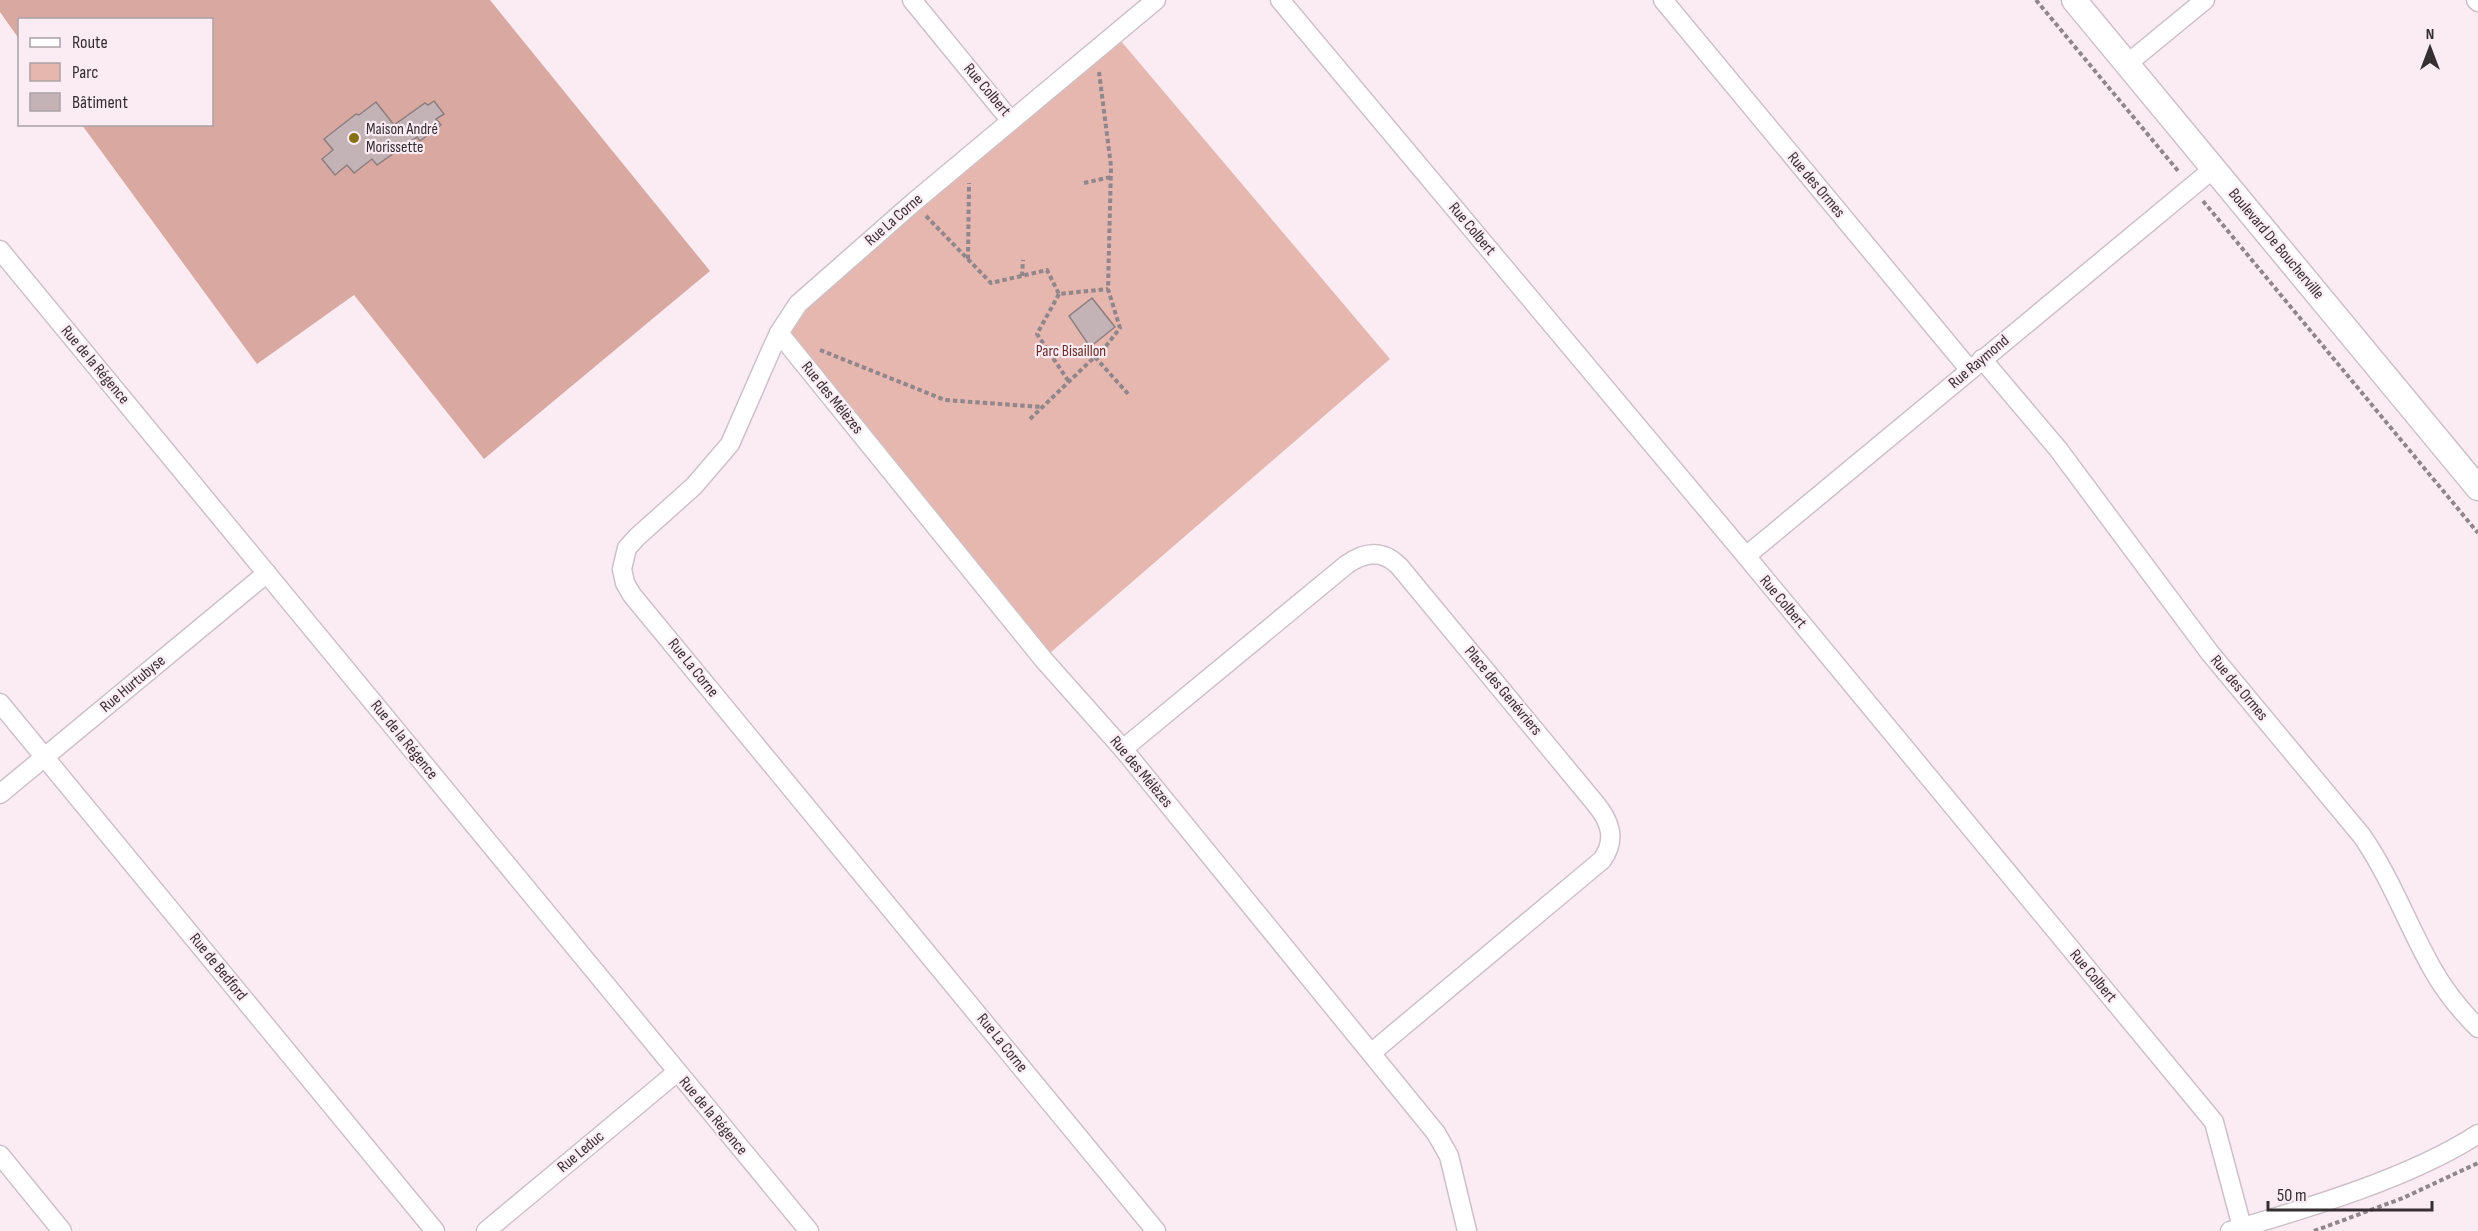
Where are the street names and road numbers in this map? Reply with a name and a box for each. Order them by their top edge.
street label: Rue Colbert [959,60,1015,120]
street label: Rue des Ormes [1783,148,1849,222]
street label: Boulevard De Boucherville [2224,185,2328,303]
street label: Rue La Corne [861,190,927,250]
street label: Rue Colbert [1444,199,1500,259]
street label: Rue de la Régence [57,322,133,408]
street label: Rue Raymond [1945,331,2013,393]
street label: Rue des Mélèzes [797,358,867,438]
street label: Rue Colbert [1755,572,1811,632]
street label: Rue La Corne [664,635,722,701]
street label: Place des Genévriers [1460,643,1546,740]
street label: Rue Hurtubyse [97,651,169,717]
street label: Rue des Ormes [2206,651,2272,725]
street label: Rue de la Régence [366,697,442,783]
street label: Rue des Mélèzes [1106,732,1177,812]
street label: Rue de Bedford [185,930,251,1004]
street label: Rue Colbert [2065,946,2121,1006]
street label: Rue La Corne [973,1010,1031,1076]
street label: Rue de la Régence [675,1073,751,1159]
street label: Rue Leduc [554,1127,608,1177]

